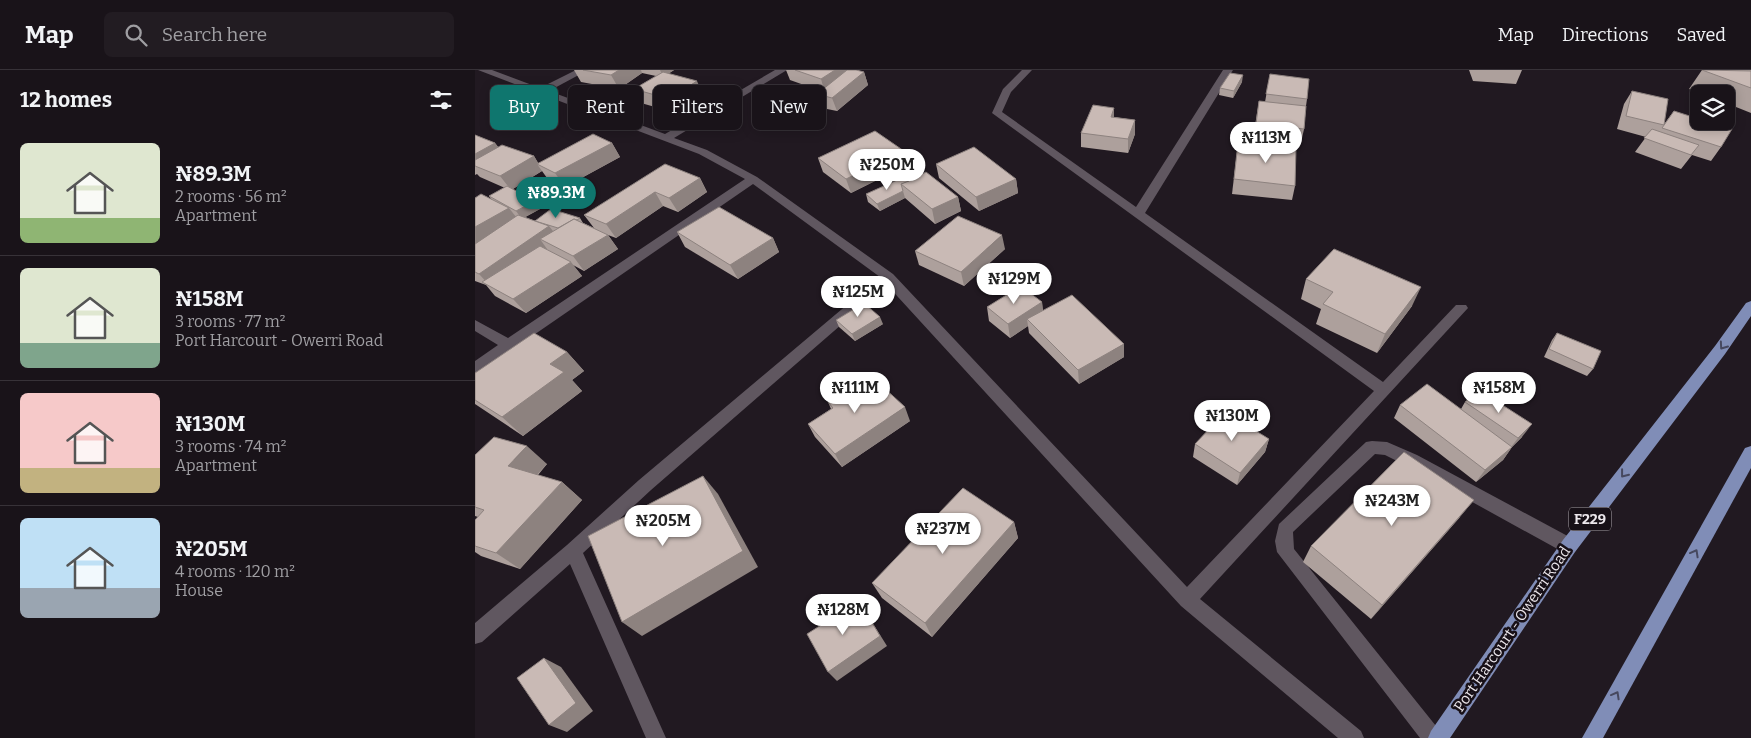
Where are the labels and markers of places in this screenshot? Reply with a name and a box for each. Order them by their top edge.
pin: ₦113M [1231,122,1301,164]
pin: ₦250M [852,148,922,191]
pin: ₦89.3M [515,176,597,219]
pin: ₦129M [979,262,1049,305]
pin: ₦125M [823,276,893,318]
pin: ₦111M [820,372,890,414]
pin: ₦158M [1464,372,1534,414]
pin: ₦130M [1197,400,1267,442]
pin: ₦243M [1357,484,1427,527]
pin: ₦205M [628,504,698,547]
pin: ₦237M [908,512,978,555]
pin: ₦128M [808,594,878,636]

